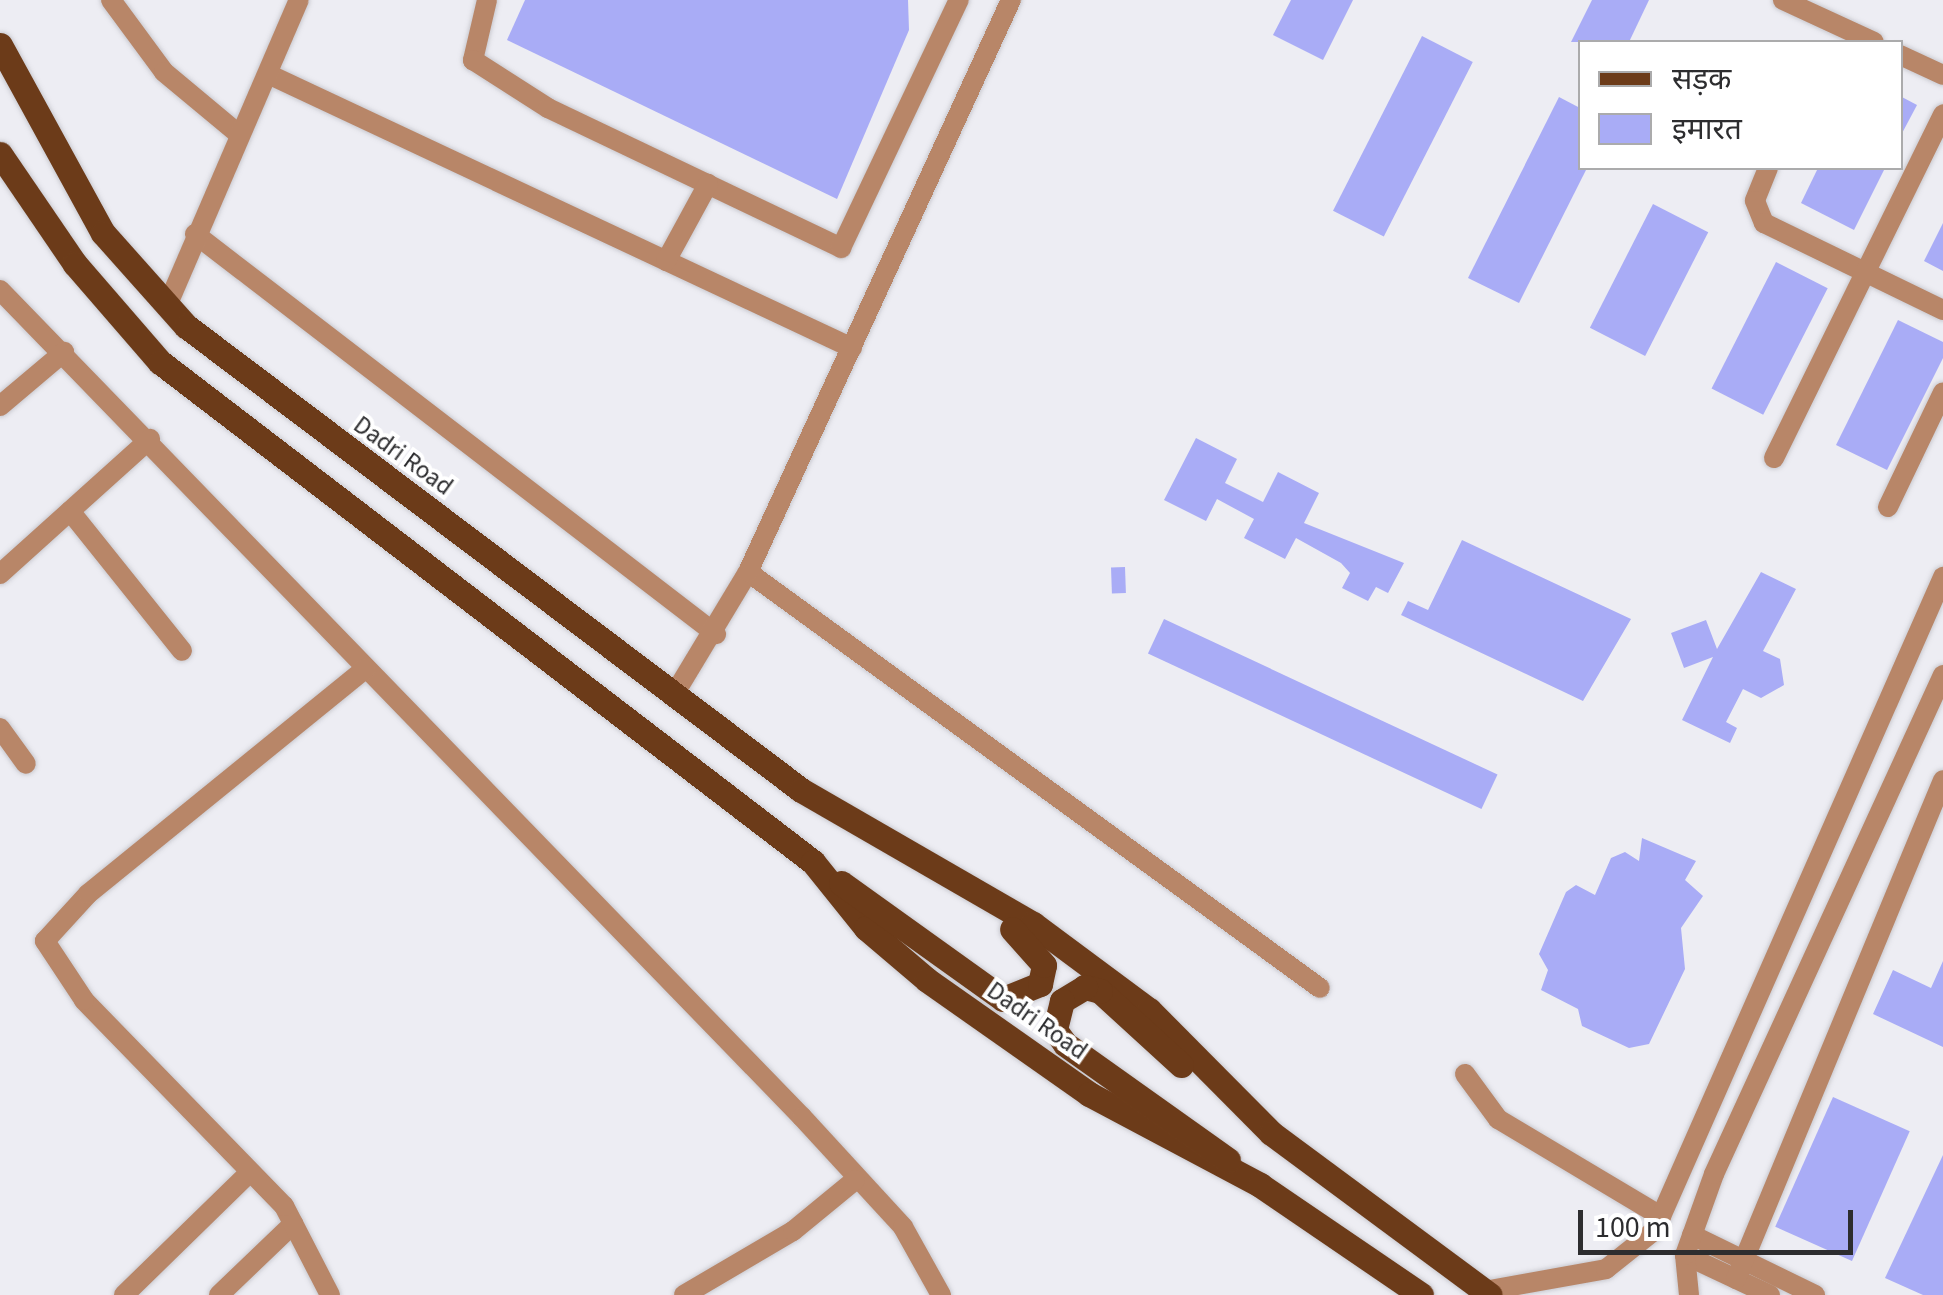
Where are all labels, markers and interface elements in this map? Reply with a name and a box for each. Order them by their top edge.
legend [1578,40,1903,170]
text: सड़क [1672,58,1731,101]
text: इमारत [1672,108,1742,151]
street label: Dadri Road [348,410,458,502]
street label: Dadri Road [981,976,1093,1066]
scale bar [1583,1190,1858,1252]
text: 100 m [1595,1206,1671,1249]

